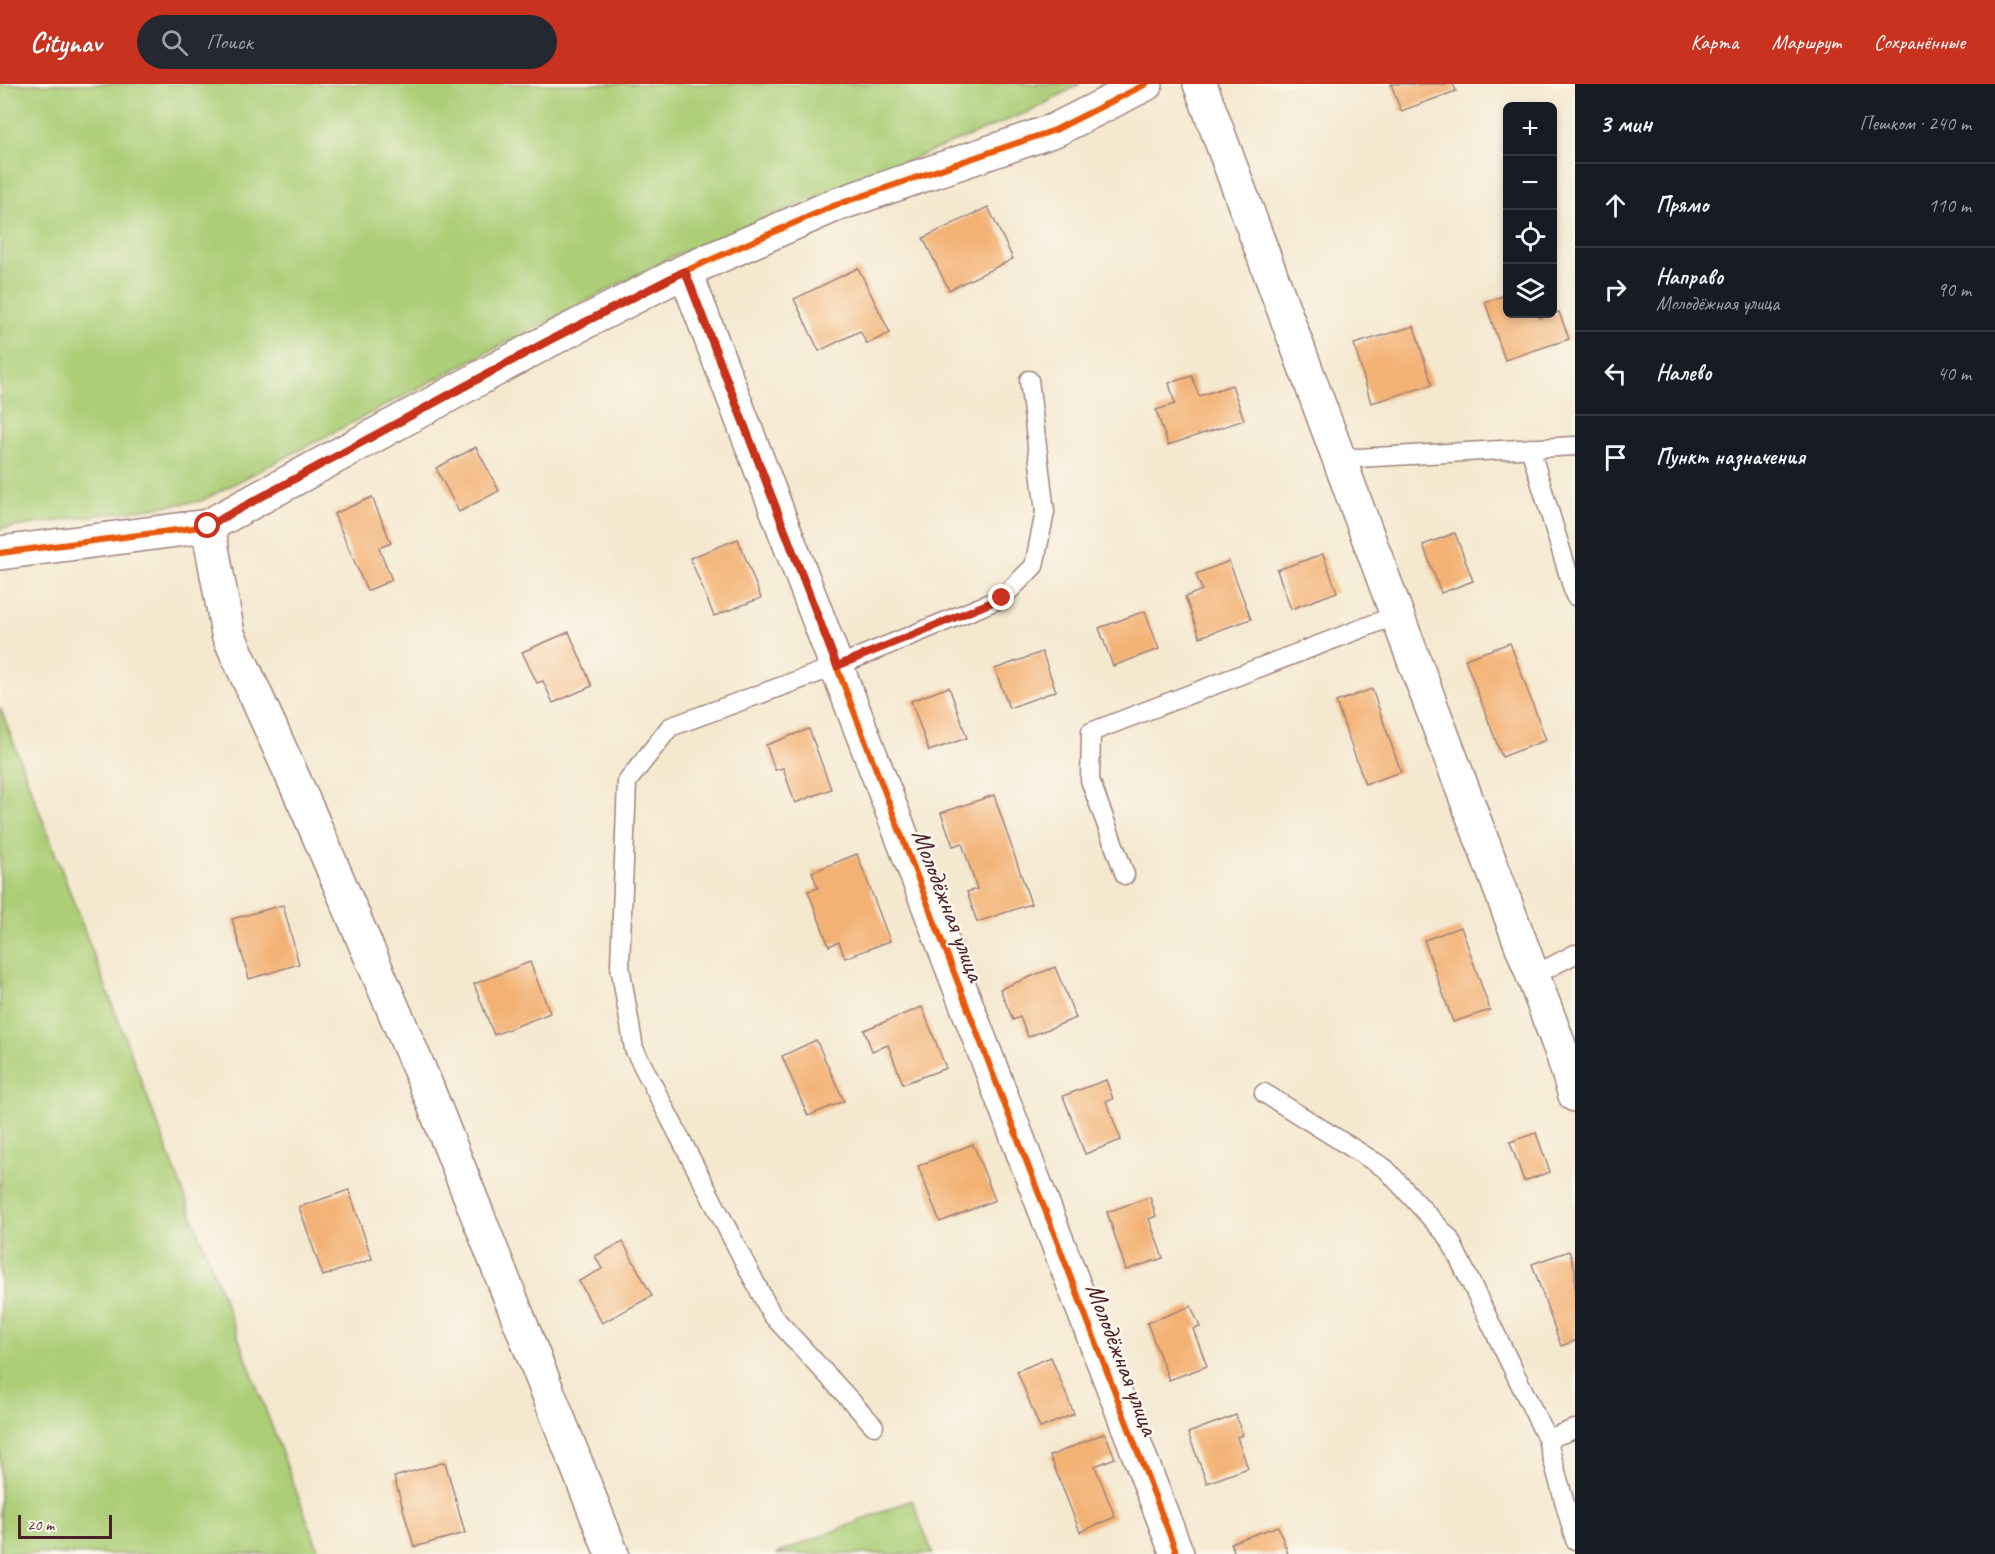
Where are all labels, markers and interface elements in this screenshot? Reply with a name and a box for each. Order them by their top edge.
search box [137,15,557,69]
text: Citynav [30,25,101,60]
icon: search [158,26,191,59]
text: Поиск [206,28,253,56]
text: Карта [1690,29,1739,55]
text: Маршрут [1772,29,1841,55]
text: Сохранённые [1874,29,1965,55]
map controls [1503,102,1557,318]
button: + [1503,102,1557,156]
text: 3 мин [1599,107,1652,140]
text: Пешком · 240 m [1859,111,1971,136]
button: − [1503,156,1557,210]
icon: ahead [1599,189,1632,222]
text: Прямо [1656,191,1708,219]
text: 110 m [1928,193,1971,218]
button: locate [1503,210,1557,264]
text: Направо [1656,263,1723,291]
button: layers [1503,264,1557,318]
icon: right [1599,273,1632,306]
text: 90 m [1937,277,1971,302]
text: Молодёжная улица [1656,291,1779,316]
icon: left [1599,357,1632,390]
text: Налево [1656,359,1712,387]
text: 40 m [1937,361,1971,386]
icon: arrive [1599,441,1632,474]
text: Пункт назначения [1656,443,1805,471]
route start [194,512,220,538]
route end [988,584,1014,610]
street label: Молодёжная улица [904,824,993,987]
street label: Молодёжная улица [1078,1278,1167,1441]
scale bar [18,1512,112,1540]
text: 20 m [27,1515,54,1535]

